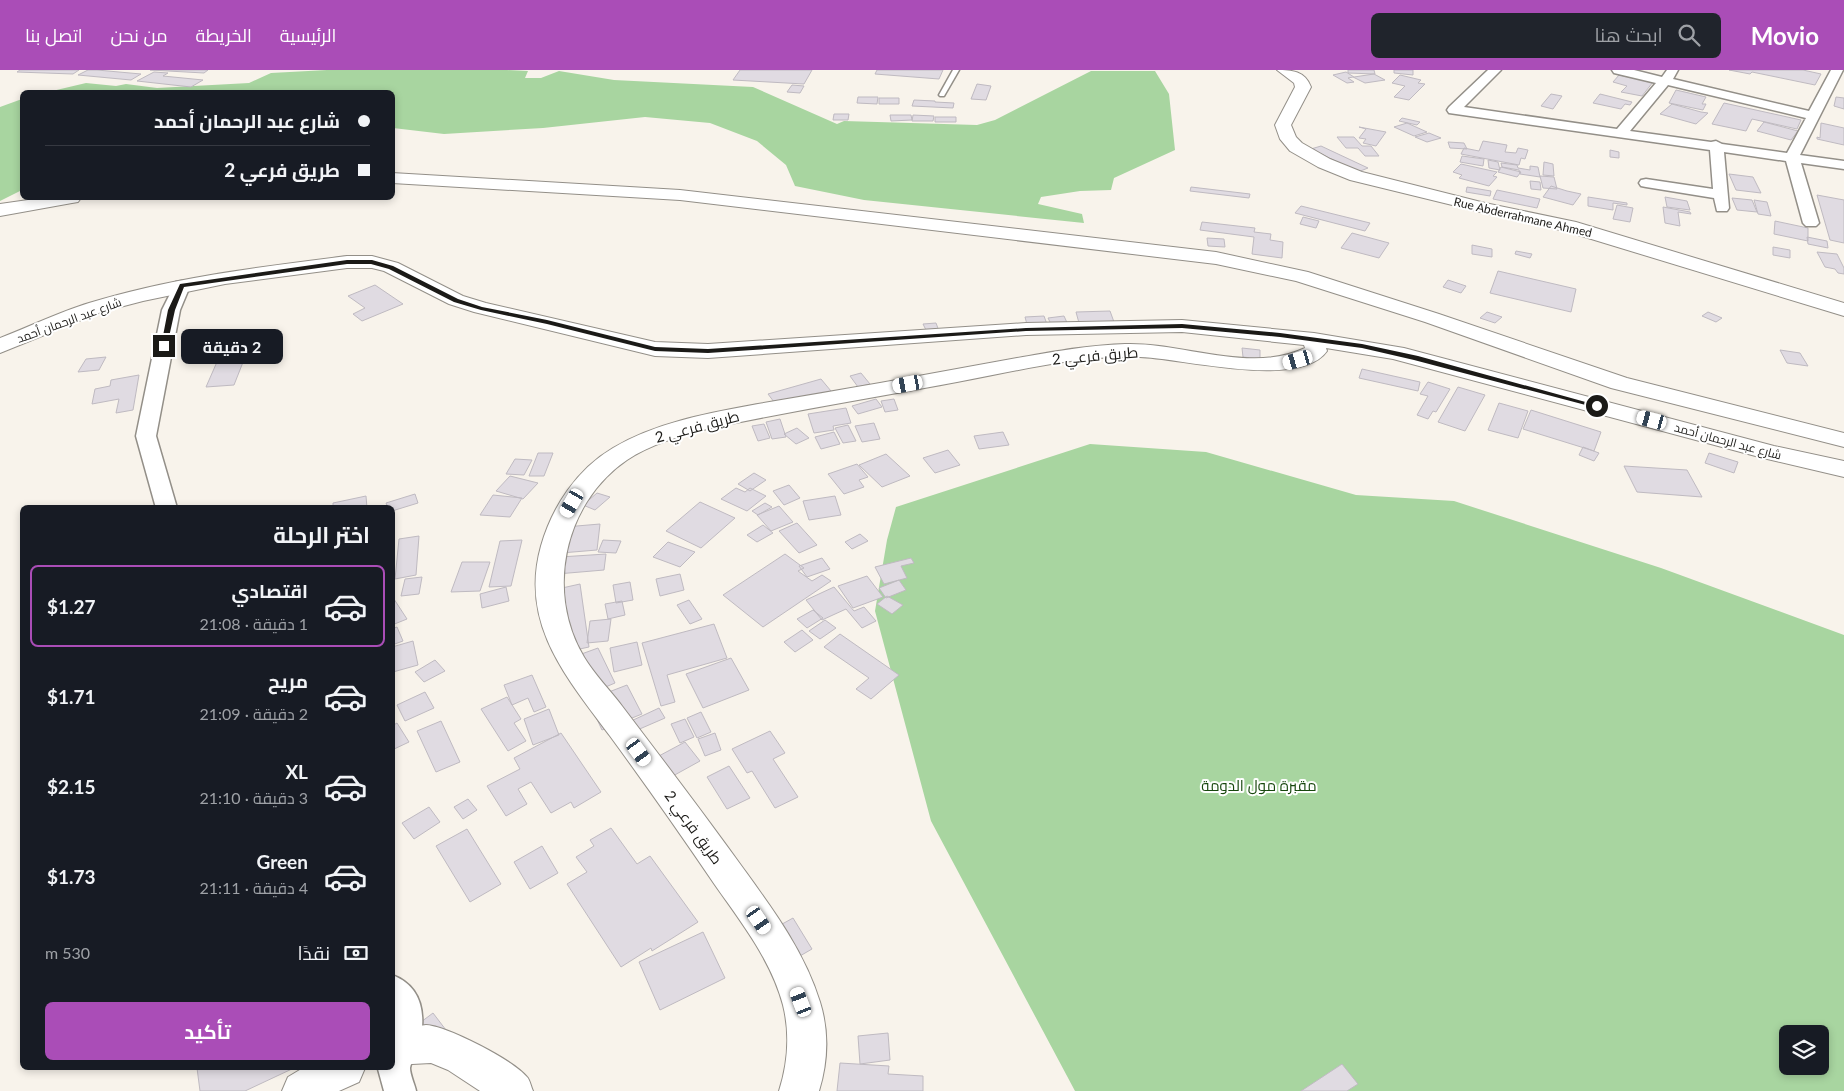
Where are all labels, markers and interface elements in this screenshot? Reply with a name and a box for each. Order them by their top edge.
search box [1371,13,1721,58]
icon: search [1675,21,1703,49]
text: Movio [1751,21,1819,50]
text: ابحث هنا [1594,23,1663,46]
text: اتصل بنا [25,24,83,46]
text: من نحن [111,24,168,46]
text: الخريطة [196,24,252,46]
text: الرئيسية [280,24,336,46]
text: شارع عبد الرحمان أحمد [154,109,340,132]
text: طريق فرعي 2 [224,158,340,181]
street label: Rue Abderrahmane Ahmed [1452,194,1594,240]
street label: شارع عبد الرحمان أحمد [15,294,124,347]
callout: 2 دقيقة [182,328,284,364]
route end [153,335,175,357]
text: 2 دقيقة [203,337,261,356]
street label: طريق فرعي 2 [1051,342,1139,372]
car [1281,349,1314,371]
car [891,374,924,394]
route start [1586,395,1608,417]
street label: طريق فرعي 2 [653,406,742,450]
car [1635,409,1668,431]
street label: شارع عبد الرحمان أحمد [1673,419,1783,464]
car [558,486,585,520]
text: اختر الرحلة [273,521,370,548]
text: اقتصادي [232,579,308,602]
icon: car [323,584,368,629]
text: $1.27 [47,595,96,618]
text: 1 دقيقة · 21:08 [200,614,308,633]
text: مريح [268,669,308,692]
icon: car [323,674,368,719]
text: $1.71 [47,685,96,708]
text: 2 دقيقة · 21:09 [200,704,308,723]
car [624,735,653,769]
text: XL [285,760,308,783]
icon: car [323,764,368,809]
text: $2.15 [47,775,96,798]
park label: مقبرة مول الدومة [1201,776,1317,795]
street label: طريق فرعي 2 [658,787,727,870]
text: 3 دقيقة · 21:10 [200,788,308,807]
text: Green [257,850,308,873]
icon: car [323,854,368,899]
text: $1.73 [47,865,96,888]
text: 4 دقيقة · 21:11 [200,878,308,897]
car [744,903,773,937]
icon: cash [342,939,370,967]
text: نقدًا [298,941,330,964]
text: 530 m [45,943,90,962]
car [788,985,813,1019]
button: تأكيد [45,1002,370,1060]
map controls [1779,1025,1829,1075]
button: layers [1779,1025,1829,1075]

